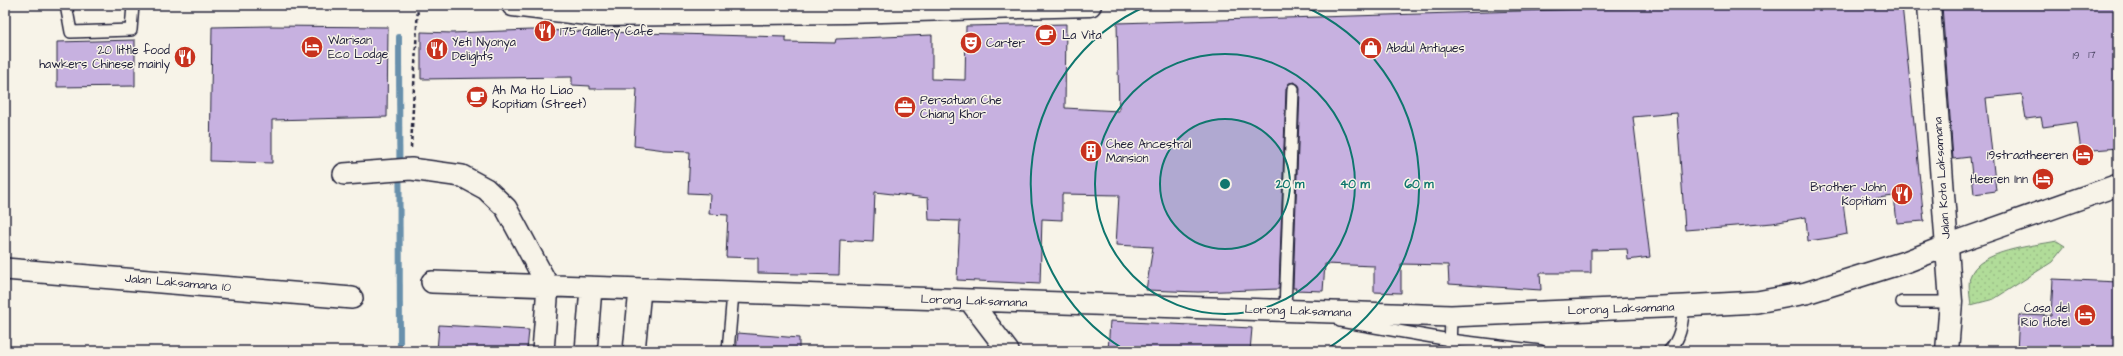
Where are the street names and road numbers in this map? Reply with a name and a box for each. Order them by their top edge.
street label: Jalan Kota Laksamana [1929,116,1955,240]
street label: Jalan Laksamana 10 [124,270,232,296]
street label: Lorong Laksamana [920,291,1028,312]
street label: Lorong Laksamana [1567,299,1675,320]
street label: Lorong Laksamana [1244,301,1352,322]

